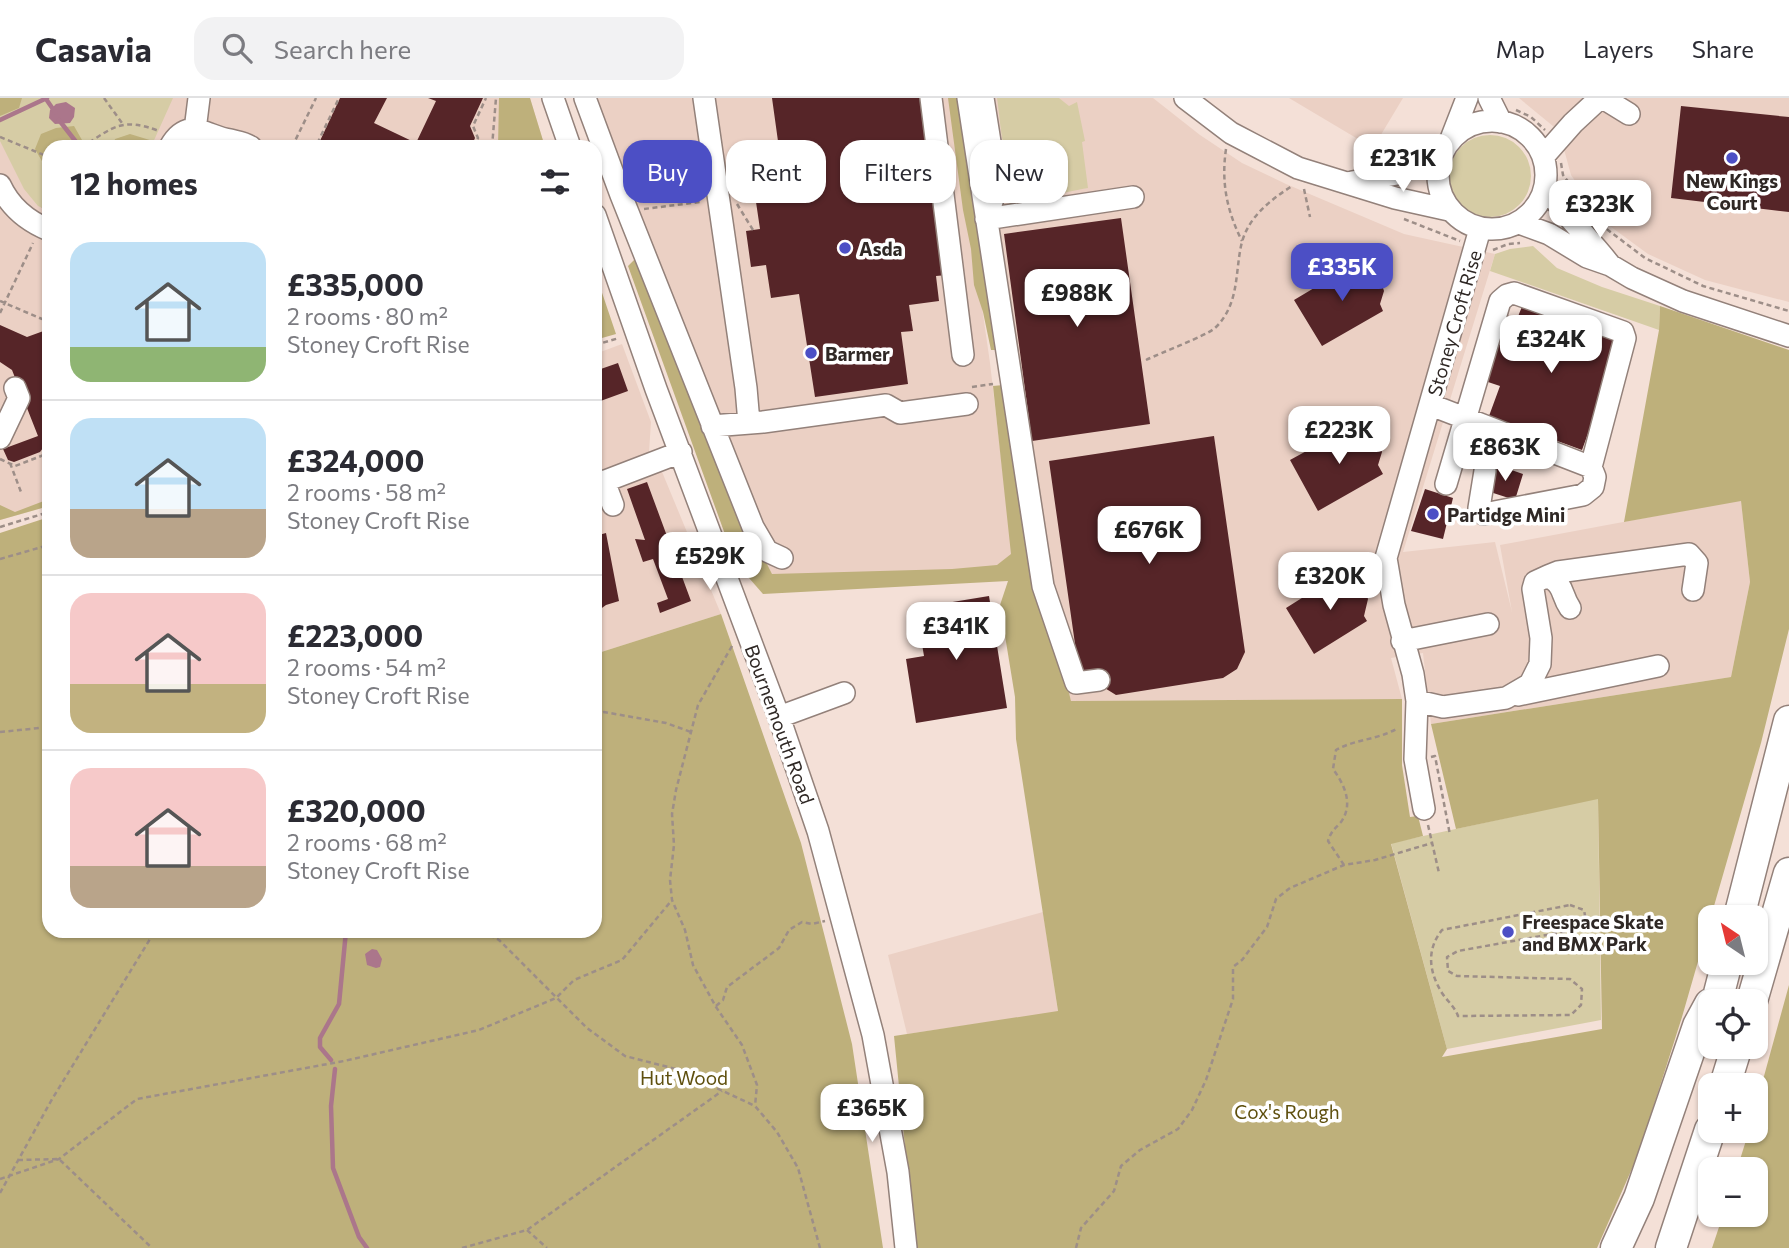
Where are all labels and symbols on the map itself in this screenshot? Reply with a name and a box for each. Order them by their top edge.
pin: £231K [1354,134,1452,194]
marker: New Kings Court [1724,150,1740,166]
place label: New Kings Court [1686,169,1778,214]
pin: £323K [1551,180,1649,240]
place label: Asda [859,237,903,260]
marker: Asda [837,240,853,256]
pin: £335K [1293,244,1391,303]
street label: Stoney Croft Rise [1422,247,1486,399]
pin: £988K [1028,270,1126,329]
pin: £324K [1502,316,1600,375]
place label: Barmer [825,342,890,365]
marker: Barmer [803,345,819,361]
pin: £223K [1290,406,1388,466]
pin: £863K [1456,424,1554,483]
place label: Partidge Mini [1447,503,1565,526]
pin: £676K [1100,506,1198,566]
marker: Partidge Mini [1425,506,1441,522]
pin: £529K [661,532,759,592]
pin: £320K [1281,552,1379,612]
pin: £341K [907,602,1005,662]
street label: Bournemouth Road [740,641,820,807]
north arrow [1698,905,1768,975]
place label: Freespace Skate and BMX Park [1522,910,1664,955]
marker: Freespace Skate and BMX Park [1500,924,1516,940]
park label: Hut Wood [640,1066,728,1089]
pin: £365K [823,1084,921,1144]
park label: Cox's Rough [1234,1100,1340,1123]

